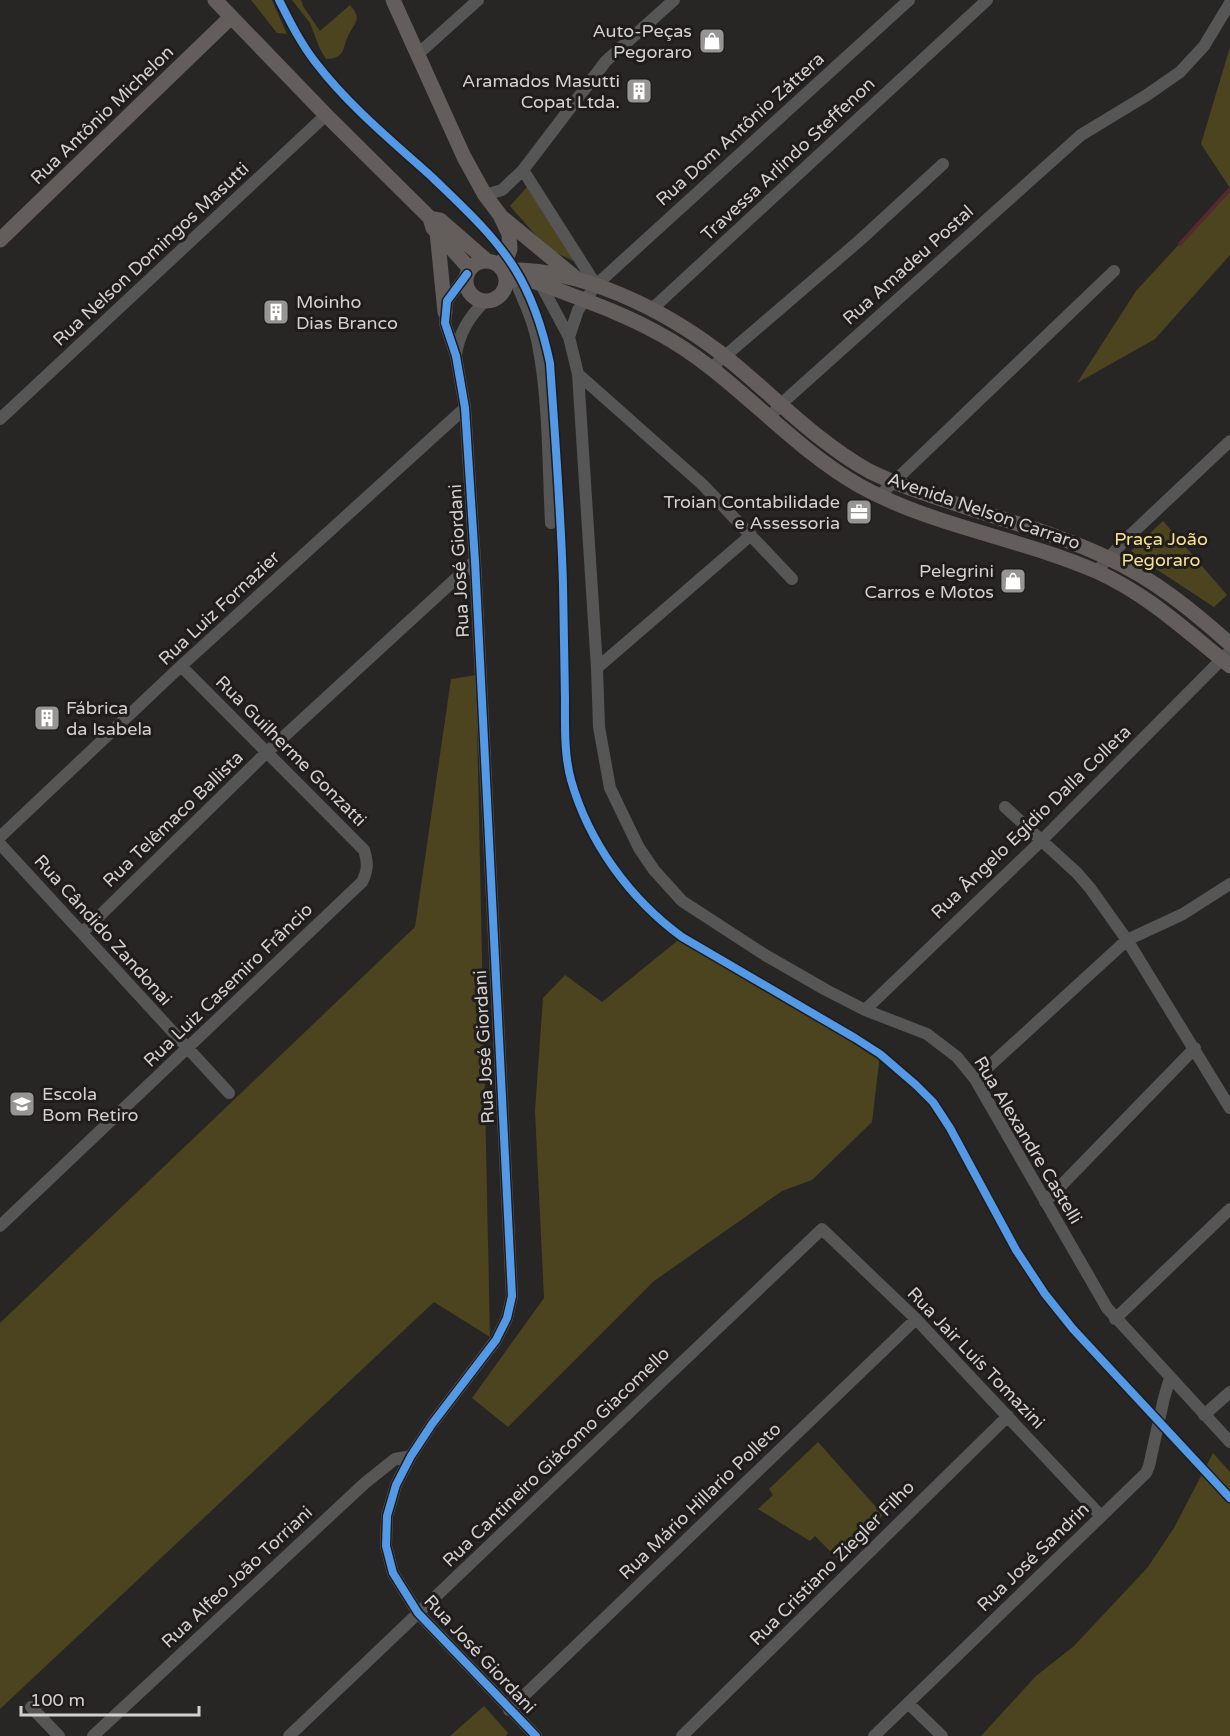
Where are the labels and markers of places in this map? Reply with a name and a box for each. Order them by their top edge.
place label: Auto-Peças Pegoraro [592,20,692,63]
shop icon: Auto-Peças Pegoraro [697,26,727,56]
place label: Aramados Masutti Copat Ltda. [462,70,620,113]
building icon: Aramados Masutti Copat Ltda. [624,76,654,106]
place label: Moinho Dias Branco [296,291,398,334]
building icon: Moinho Dias Branco [261,297,291,327]
place label: Troian Contabilidade e Assessoria [664,491,840,534]
office icon: Troian Contabilidade e Assessoria [844,497,874,527]
place label: Pelegrini Carros e Motos [864,560,994,603]
shop icon: Pelegrini Carros e Motos [998,566,1028,596]
place label: Fábrica da Isabela [66,697,152,740]
building icon: Fábrica da Isabela [32,703,62,733]
place label: Escola Bom Retiro [42,1083,139,1126]
school or university icon: Escola Bom Retiro [7,1089,37,1119]

